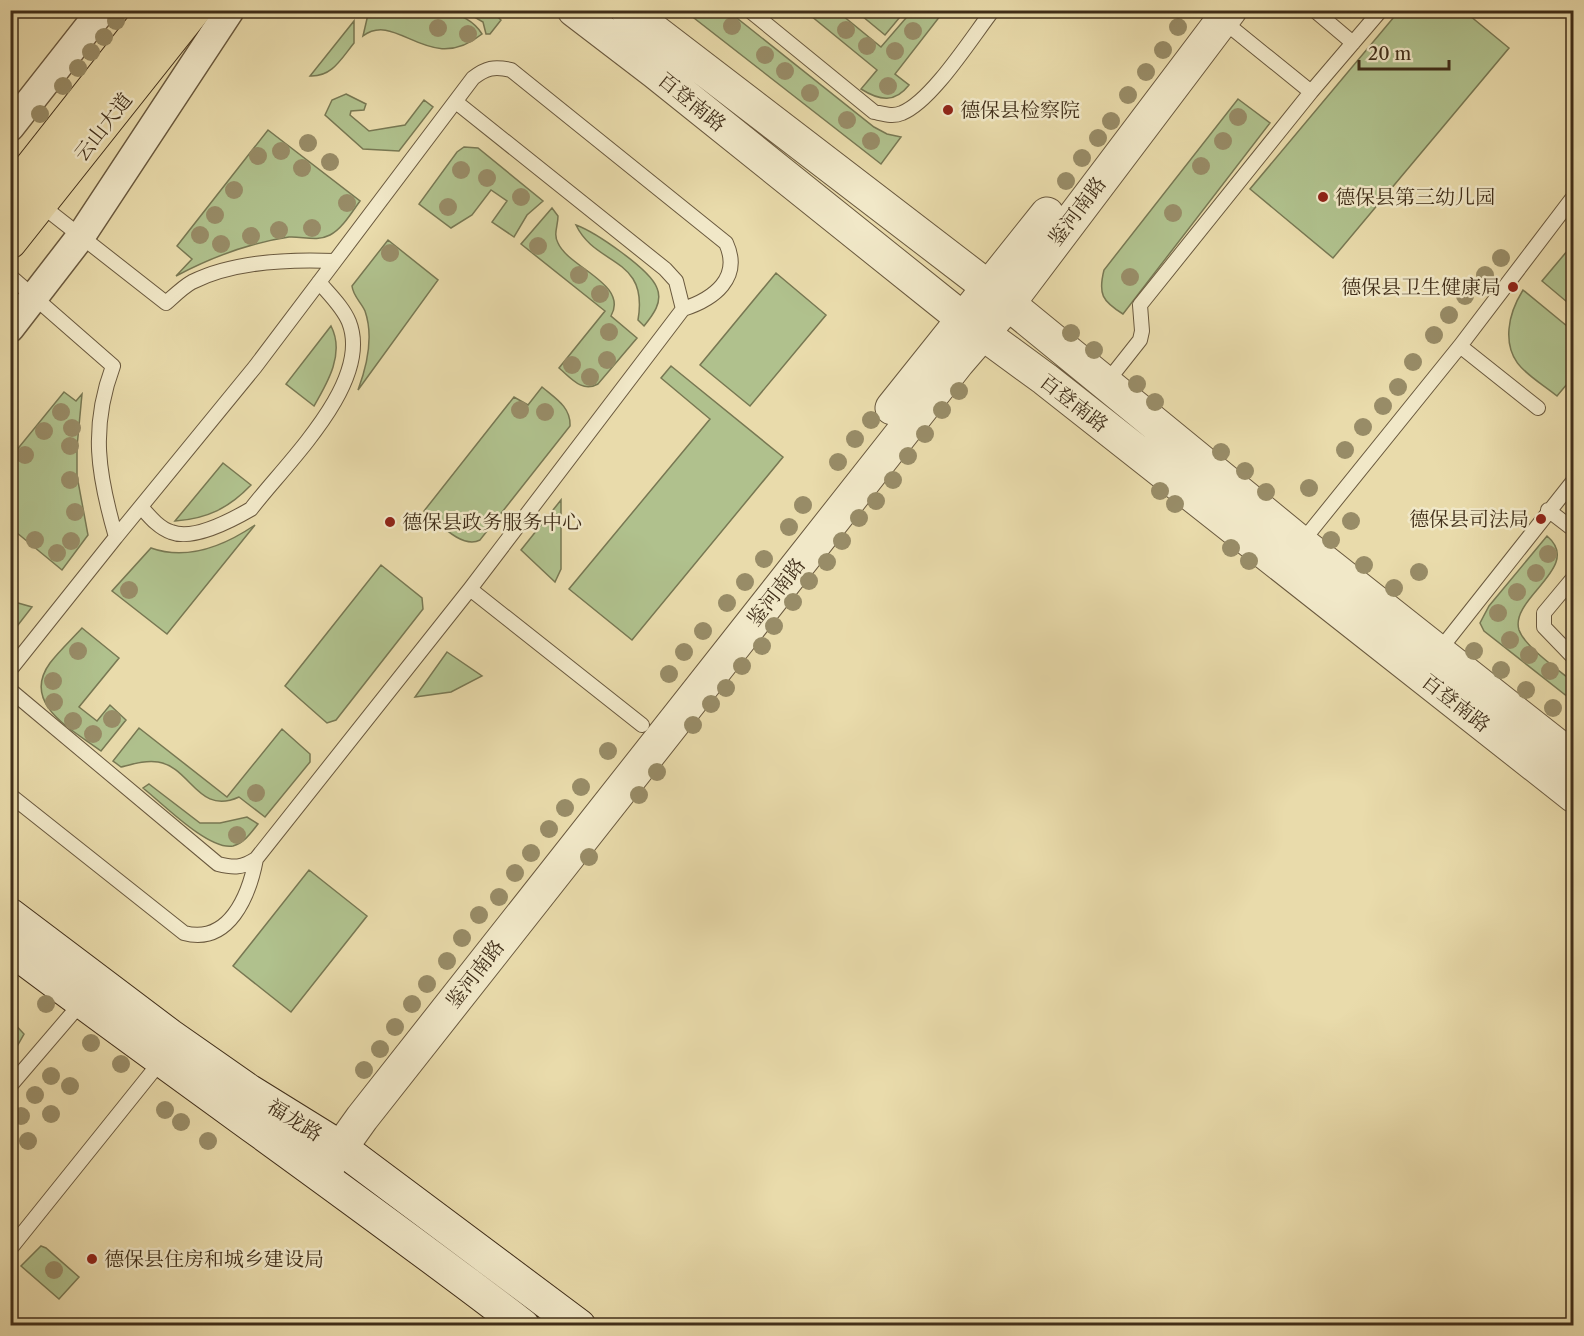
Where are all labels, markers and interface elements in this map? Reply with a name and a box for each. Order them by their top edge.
scale bar [1359,33,1449,71]
text: 20 m [1368,43,1412,65]
street label: 百登南路 [653,68,731,136]
street label: 云山大道 [69,88,137,166]
place label: 德保县检察院 [960,98,1080,122]
marker: 德保县检察院 [941,103,955,117]
street label: 鉴河南路 [1043,172,1111,250]
place label: 德保县第三幼儿园 [1335,185,1495,209]
marker: 德保县第三幼儿园 [1316,190,1330,204]
place label: 德保县卫生健康局 [1341,275,1501,299]
marker: 德保县卫生健康局 [1506,280,1520,294]
street label: 百登南路 [1035,369,1113,437]
place label: 德保县司法局 [1409,507,1529,531]
place label: 德保县政务服务中心 [402,510,582,534]
marker: 德保县司法局 [1534,512,1548,526]
marker: 德保县政务服务中心 [383,515,397,529]
street label: 鉴河南路 [742,553,810,631]
street label: 百登南路 [1417,669,1495,737]
street label: 鉴河南路 [441,935,509,1013]
street label: 福龙路 [263,1094,327,1146]
place label: 德保县住房和城乡建设局 [104,1247,324,1271]
marker: 德保县住房和城乡建设局 [85,1252,99,1266]

